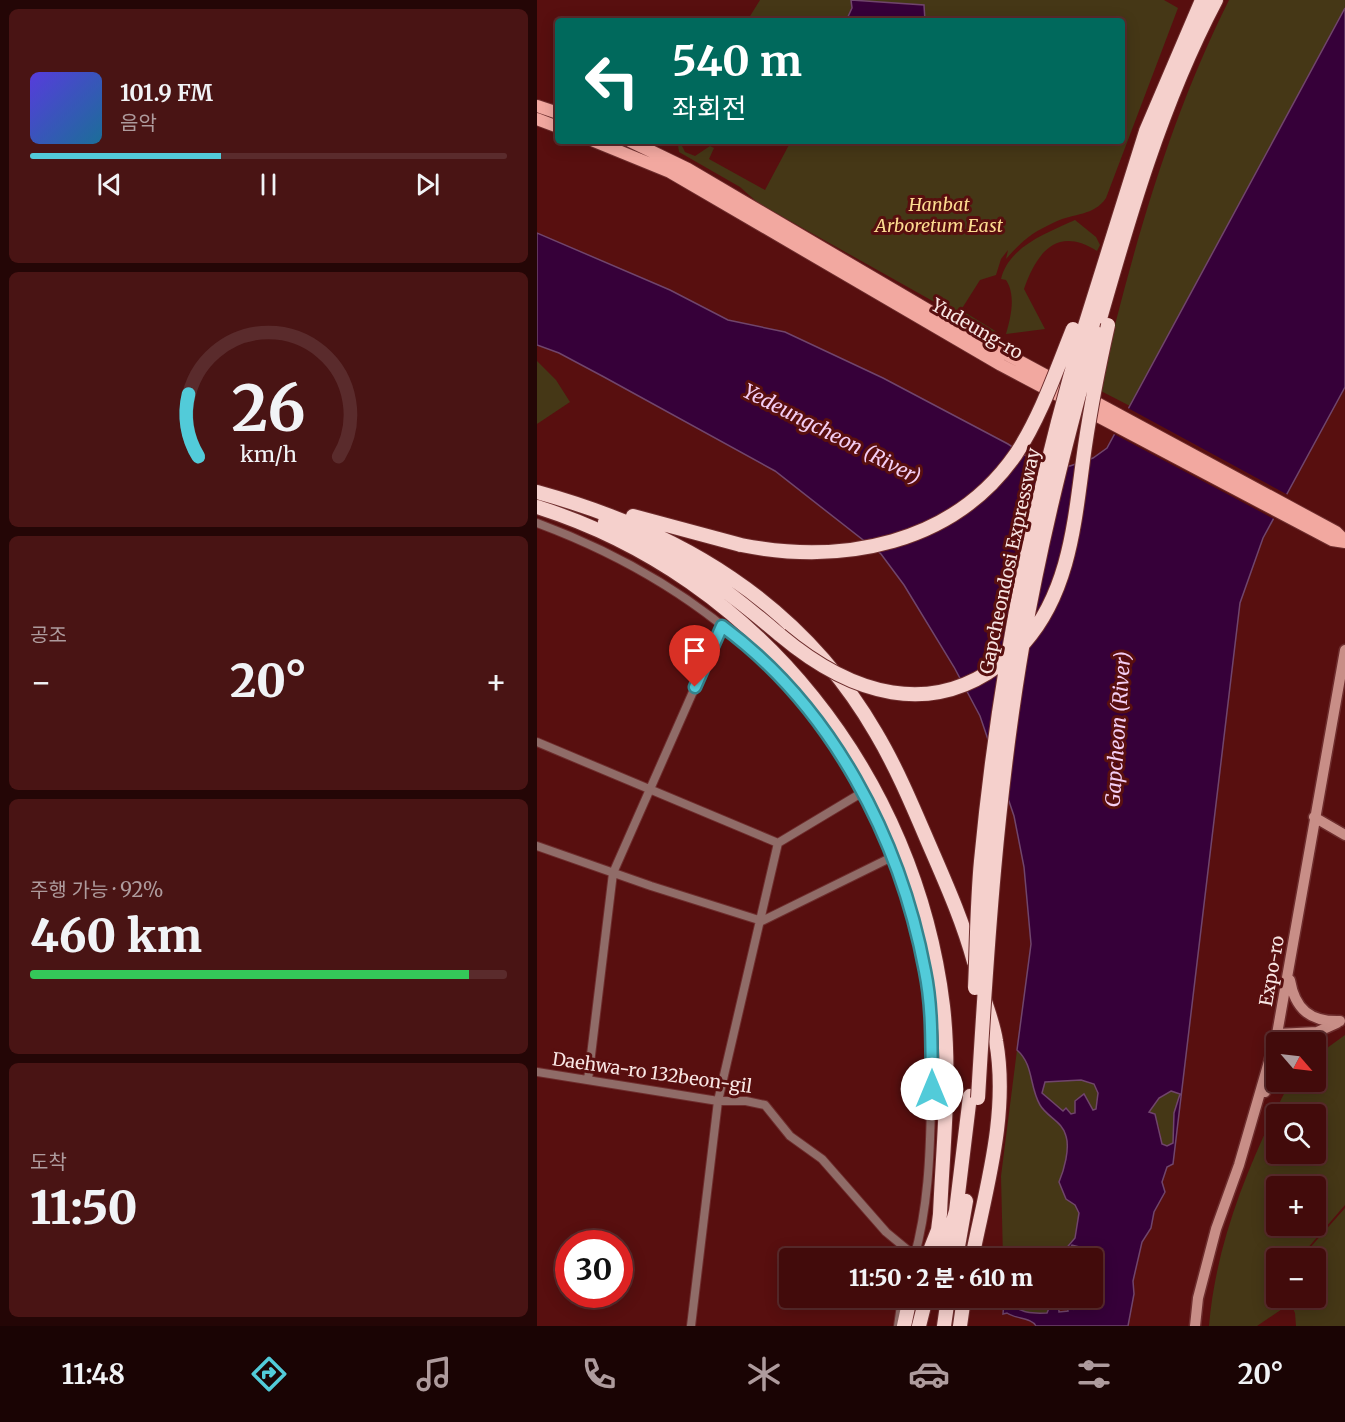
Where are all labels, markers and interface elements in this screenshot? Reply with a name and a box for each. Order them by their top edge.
text: 540 m [672,35,802,87]
icon: left [573,42,651,120]
text: 101.9 FM [120,79,213,107]
text: 좌회전 [672,91,747,125]
text: 음악 [120,110,157,135]
icon: previous [93,168,126,201]
icon: pause [252,168,285,201]
icon: next [411,168,444,201]
park label: Hanbat Arboretum East [873,193,1004,237]
street label: Yudeung-ro [926,293,1027,364]
text: 26 [231,370,306,448]
water label: Yedeungcheon (River) [739,378,925,489]
text: km/h [240,441,297,468]
street label: Gapcheondosi Expressway [974,445,1045,676]
text: 공조 [30,622,67,647]
pin [669,625,720,687]
icon: arrive [678,634,711,667]
water label: Gapcheon (River) [1100,650,1135,808]
text: 20° [230,653,307,709]
text: − [30,662,52,703]
text: + [485,662,507,703]
text: 주행 가능 · 92% [30,877,164,902]
text: 460 km [30,908,202,964]
street label: Expo-ro [1254,934,1289,1008]
north arrow [1266,1032,1326,1092]
map controls [1266,1032,1326,1308]
street label: Daehwa-ro 132beon-gil [551,1047,754,1098]
position arrow [900,1057,964,1121]
button: search [1266,1104,1326,1164]
text: 도착 [30,1149,67,1174]
button: + [1266,1176,1326,1236]
text: 11:50 [30,1180,138,1236]
speed limit sign: 30 [555,1230,633,1308]
button: − [1266,1248,1326,1308]
text: 11:50 · 2 분 · 610 m [849,1264,1033,1292]
icon: directions [248,1353,290,1395]
icon: music [413,1353,455,1395]
icon: phone [578,1353,620,1395]
icon: climate [743,1353,785,1395]
icon: car [908,1353,950,1395]
icon: filters [1073,1353,1115,1395]
text: 11:48 [61,1357,125,1391]
text: 20° [1238,1357,1283,1391]

